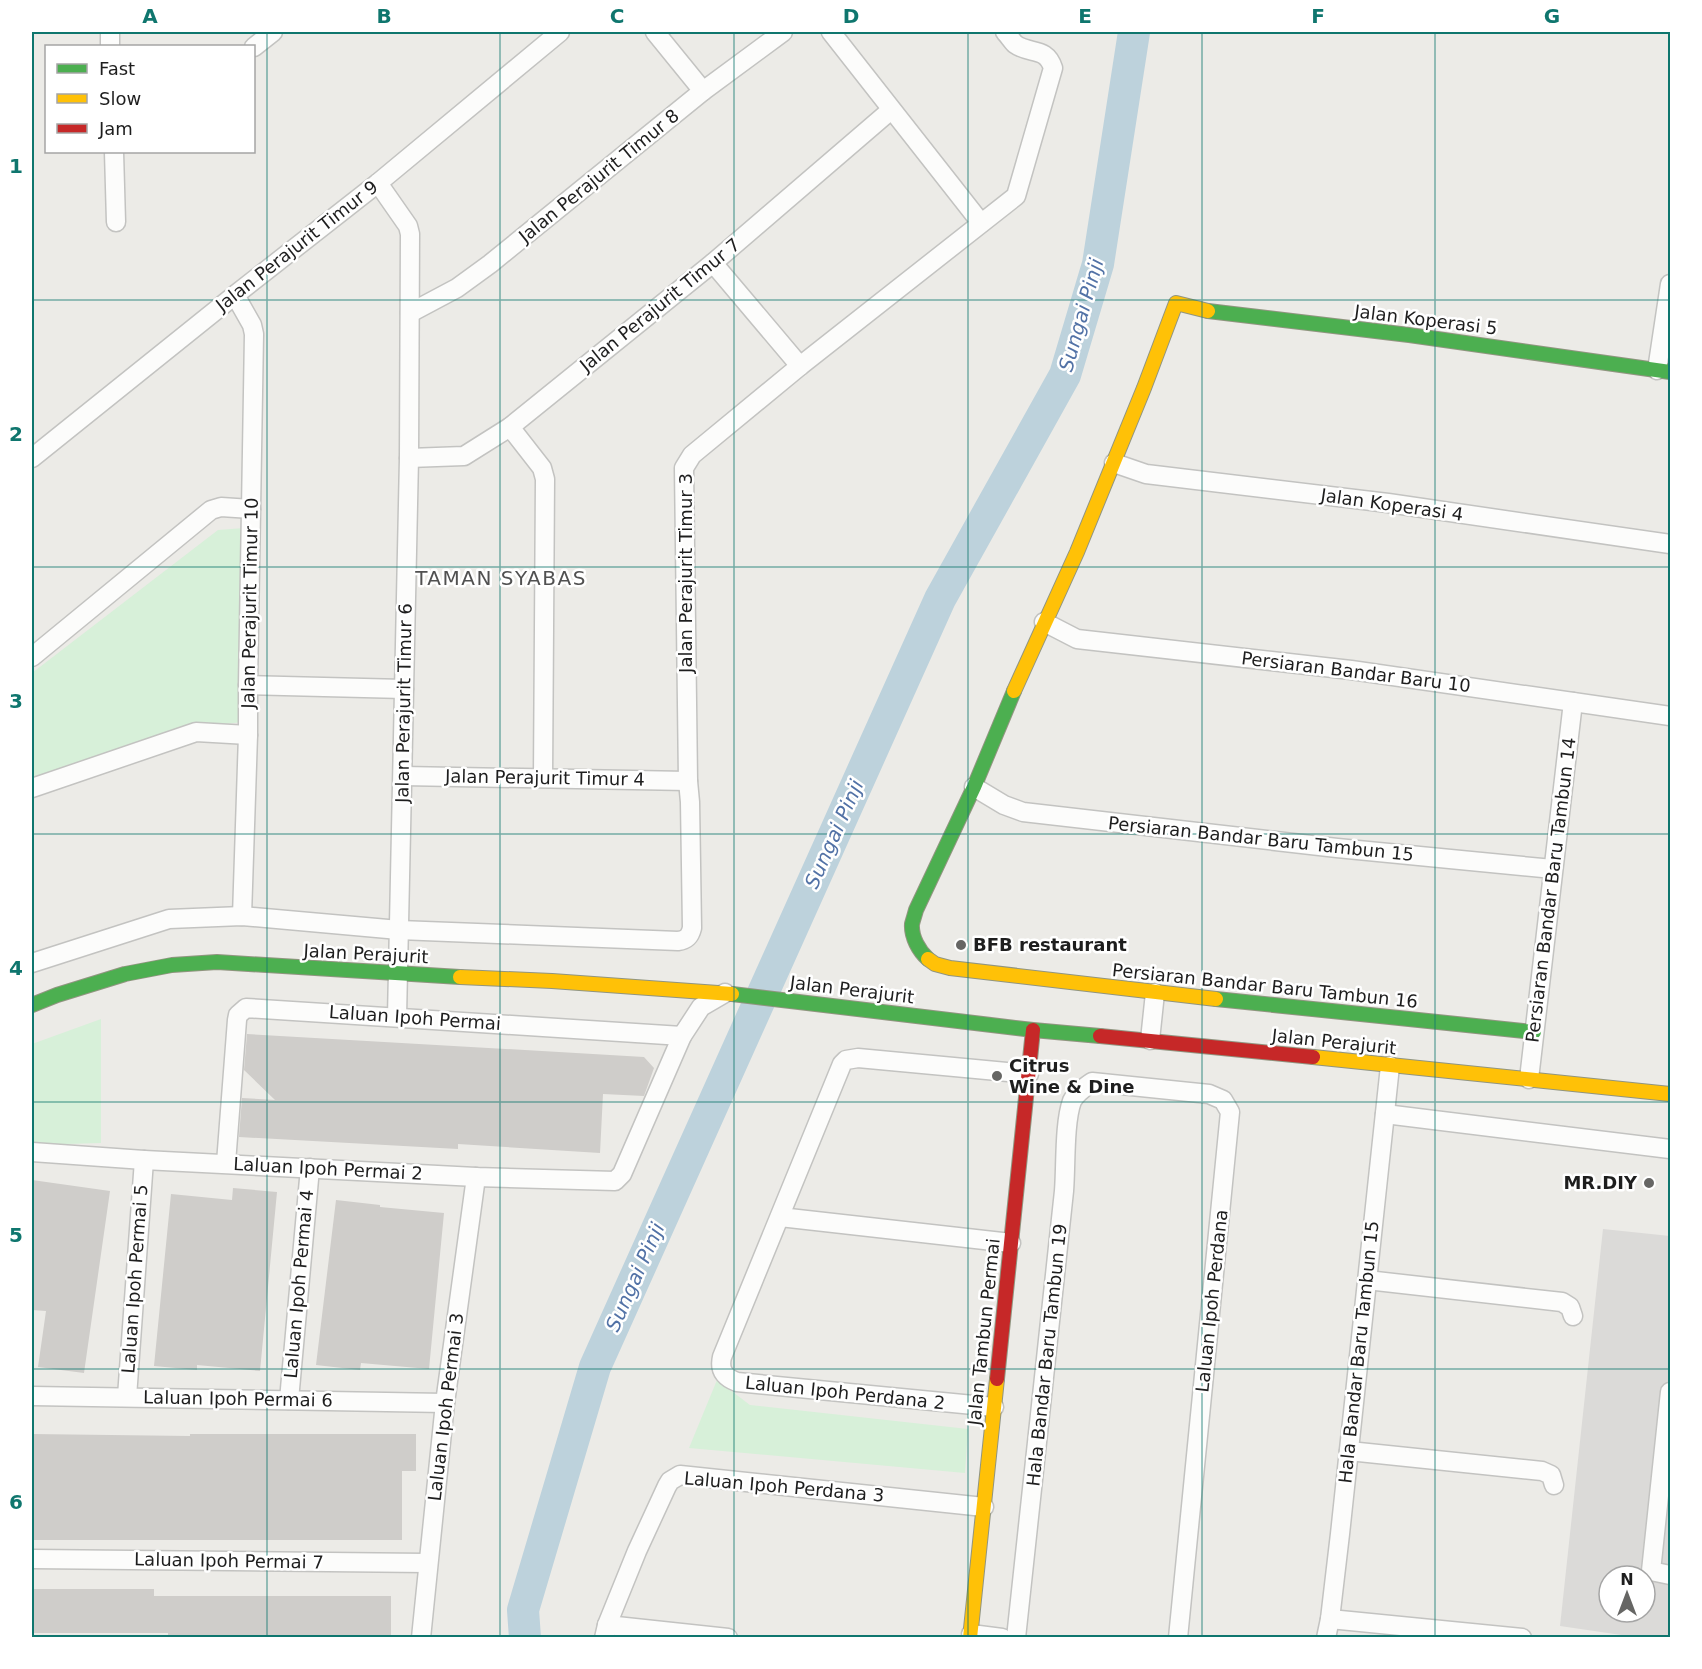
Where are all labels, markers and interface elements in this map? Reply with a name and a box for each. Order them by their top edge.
text: A [142,4,158,28]
text: B [376,4,392,28]
text: C [610,4,624,28]
text: D [843,4,859,28]
text: E [1078,4,1092,28]
text: F [1311,4,1325,28]
text: G [1544,4,1560,28]
legend [45,45,255,153]
text: Fast [99,58,135,79]
text: Slow [99,88,141,109]
street label: Jalan Perajurit Timur 8 [514,105,683,247]
text: Jam [98,118,133,139]
text: 1 [9,154,23,178]
street label: Jalan Perajurit Timur 9 [211,176,382,316]
street label: Jalan Perajurit Timur 7 [575,234,744,376]
water label: Sungai Pinji [1053,255,1109,374]
street label: Jalan Koperasi 5 [1352,300,1499,339]
text: 2 [9,422,23,446]
street label: Jalan Perajurit Timur 3 [675,473,696,674]
street label: Jalan Koperasi 4 [1318,484,1465,525]
street label: Jalan Perajurit Timur 10 [237,497,262,710]
district label: TAMAN SYABAS [414,566,587,590]
street label: Jalan Perajurit Timur 6 [391,603,416,804]
street label: Persiaran Bandar Baru 10 [1240,647,1472,696]
text: 3 [9,689,23,713]
street label: Persiaran Bandar Baru Tambun 14 [1521,736,1580,1044]
street label: Jalan Perajurit Timur 4 [444,765,645,790]
water label: Sungai Pinji [799,776,869,892]
street label: Persiaran Bandar Baru Tambun 15 [1107,812,1415,865]
place label: BFB restaurant [973,934,1127,955]
marker: BFB restaurant [954,938,968,952]
street label: Jalan Perajurit [302,940,429,967]
text: 4 [9,956,23,980]
street label: Persiaran Bandar Baru Tambun 16 [1111,959,1419,1012]
street label: Jalan Perajurit [788,971,915,1008]
street label: Laluan Ipoh Permai [328,1001,502,1034]
street label: Jalan Perajurit [1270,1024,1397,1058]
place label: Citrus Wine & Dine [1009,1055,1134,1097]
marker: Citrus Wine & Dine [990,1069,1004,1083]
street label: Laluan Ipoh Permai 2 [233,1153,423,1184]
place label: MR.DIY [1563,1172,1638,1193]
marker: MR.DIY [1642,1176,1656,1190]
street label: Laluan Ipoh Permai 5 [117,1184,152,1374]
street label: Laluan Ipoh Permai 4 [280,1189,317,1379]
street label: Laluan Ipoh Perdana [1191,1208,1232,1393]
water label: Sungai Pinji [600,1219,670,1335]
street label: Hala Bandar Baru Tambun 15 [1334,1220,1383,1484]
text: 5 [9,1223,23,1247]
street label: Hala Bandar Baru Tambun 19 [1022,1223,1071,1487]
street label: Jalan Tambun Permai [963,1237,1004,1428]
street label: Laluan Ipoh Permai 3 [424,1312,467,1502]
street label: Laluan Ipoh Perdana 2 [744,1372,946,1413]
street label: Laluan Ipoh Permai 6 [143,1386,333,1411]
street label: Laluan Ipoh Perdana 3 [683,1467,885,1506]
text: 6 [9,1490,23,1514]
street label: Laluan Ipoh Permai 7 [134,1548,324,1573]
north arrow [1597,1564,1657,1624]
text: N [1620,1570,1634,1589]

